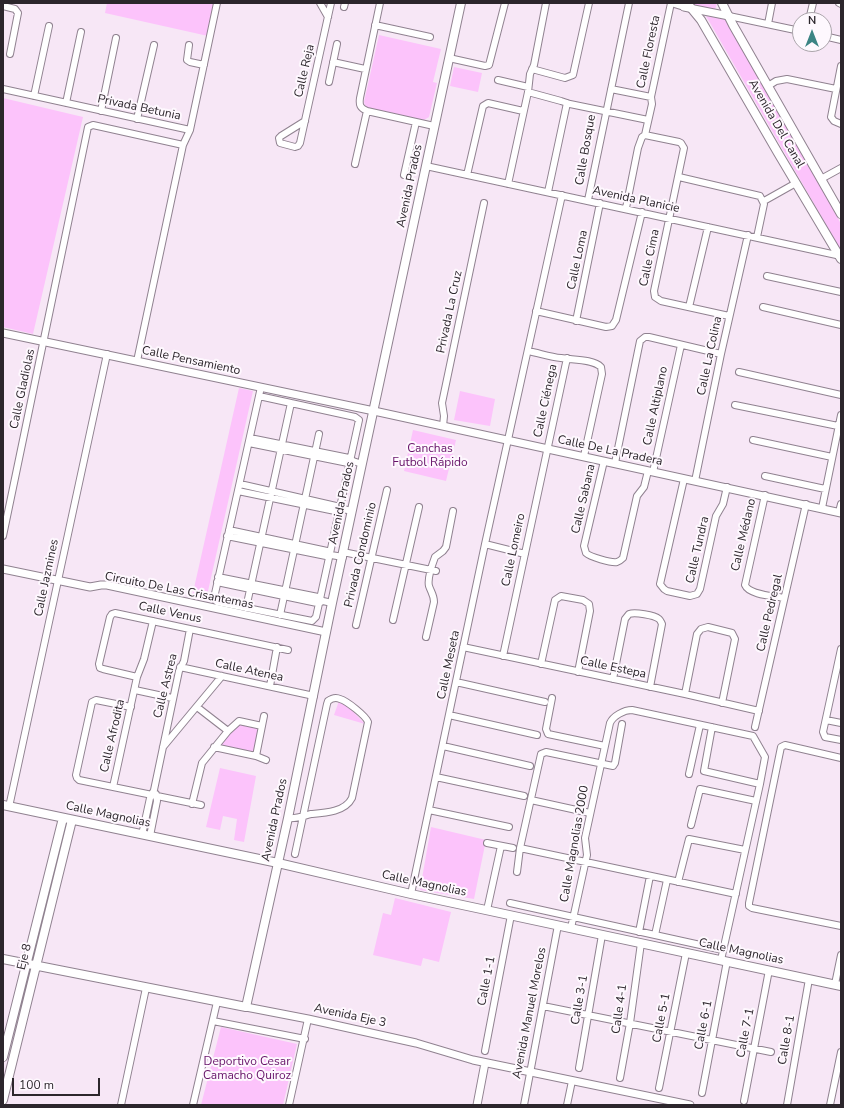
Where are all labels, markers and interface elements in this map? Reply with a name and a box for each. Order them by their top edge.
north arrow [792,12,832,52]
text: N [808,13,816,28]
street label: Calle Floresta [634,14,664,90]
street label: Calle Reja [292,43,318,99]
street label: Avenida Del Canal [745,77,807,171]
street label: Privada Betunia [96,92,182,124]
street label: Calle Bosque [573,114,599,186]
street label: Avenida Prados [394,143,426,229]
street label: Avenida Planicie [591,184,681,216]
street label: Calle Cima [637,228,663,288]
street label: Calle Loma [565,229,591,291]
street label: Privada La Cruz [434,269,466,355]
street label: Calle La Colina [695,315,725,397]
street label: Calle Pensamiento [140,344,242,378]
street label: Calle Gladiolas [7,348,39,430]
street label: Calle Ciénega [531,363,561,439]
street label: Calle Altiplano [641,365,671,447]
street label: Calle De La Pradera [556,433,664,469]
park label: Canchas Futbol Rápido [392,442,468,470]
street label: Avenida Prados [326,460,358,546]
street label: Calle Sabana [569,463,599,535]
street label: Calle Médano [729,497,759,573]
street label: Privada Condominio [342,501,380,609]
street label: Calle Lomeiro [499,512,529,588]
street label: Calle Tundra [683,515,713,585]
street label: Calle Jazmines [32,538,62,618]
street label: Circuito De Las Crisantemas [103,570,255,612]
street label: Calle Pedregal [754,573,786,653]
street label: Calle Venus [137,599,203,627]
street label: Calle Meseta [435,629,463,701]
street label: Calle Astrea [151,652,181,720]
street label: Calle Estepa [579,654,647,682]
street label: Calle Atenea [214,657,284,685]
street label: Calle Afrodita [98,698,128,774]
street label: Avenida Prados [259,777,291,863]
street label: Calle Magnolias 2000 [558,785,592,903]
street label: Calle Magnolias [64,799,152,831]
street label: Calle Magnolias [380,868,468,900]
street label: Calle Magnolias [697,936,785,968]
street label: Eje 8 [15,942,35,972]
street label: Avenida Manuel Morelos [510,946,550,1080]
street label: Calle 1-1 [475,955,499,1007]
street label: Calle 3-1 [569,974,591,1026]
street label: Calle 4-1 [609,983,631,1035]
street label: Calle 5-1 [650,992,674,1044]
street label: Calle 6-1 [692,999,716,1051]
street label: Avenida Eje 3 [313,1001,387,1031]
street label: Calle 7-1 [734,1007,758,1059]
street label: Calle 8-1 [776,1014,798,1066]
park label: Deportivo Cesar Camacho Quiroz [203,1055,291,1083]
scale bar [14,1070,102,1096]
text: 100 m [19,1077,54,1093]

